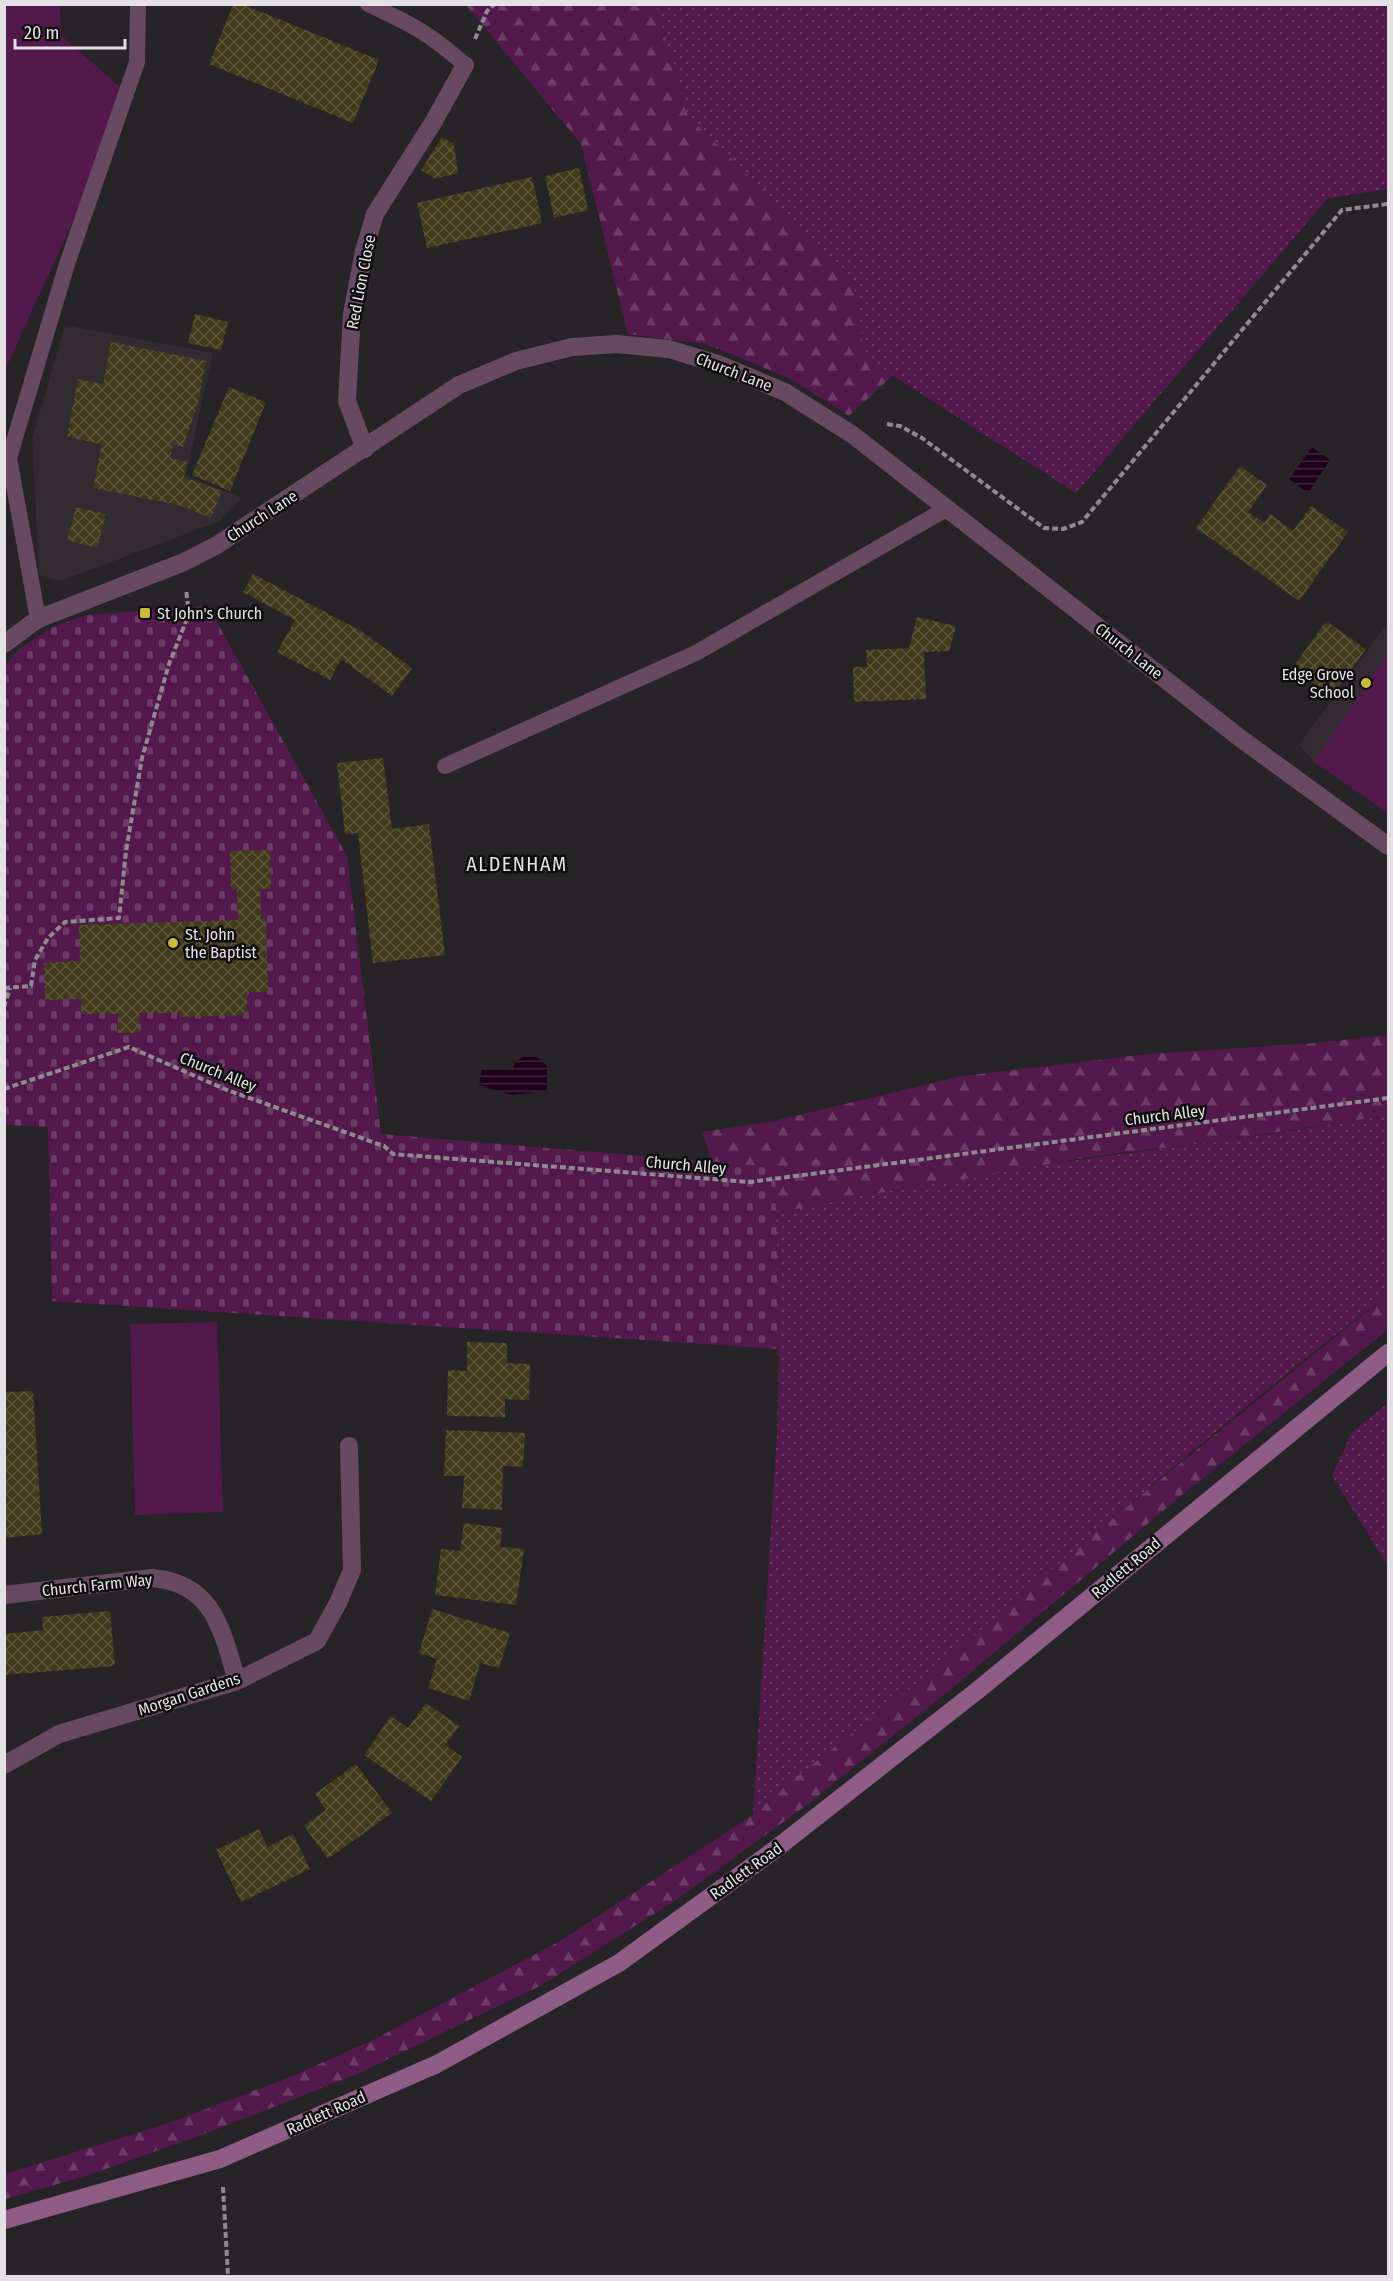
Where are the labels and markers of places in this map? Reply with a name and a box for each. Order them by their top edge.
place label: St John's Church [157,604,262,623]
marker: St John's Church [138,606,152,620]
place label: Edge Grove School [1282,665,1354,702]
marker: Edge Grove School [1359,676,1373,690]
place label: St. John the Baptist [185,925,258,962]
marker: St. John the Baptist [166,936,180,950]

